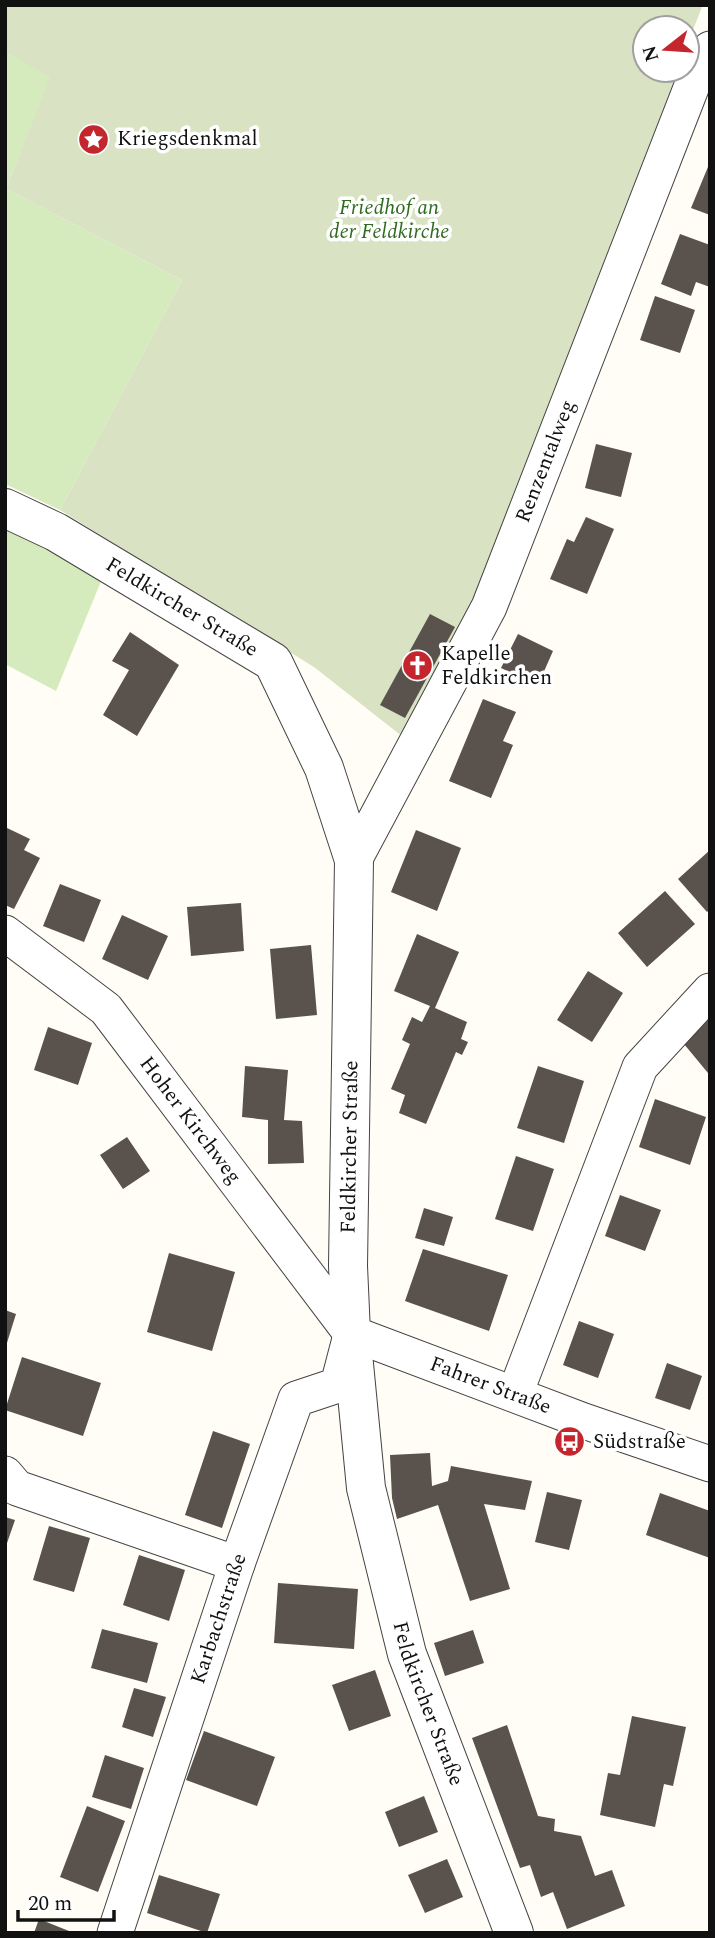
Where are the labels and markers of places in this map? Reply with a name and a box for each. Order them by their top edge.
place icon: Kriegsdenkmal [77,122,111,156]
place label: Kriegsdenkmal [117,123,258,155]
place label: Kapelle Feldkirchen [441,638,552,694]
church icon: Kapelle Feldkirchen [401,649,435,683]
bus stop icon: Südstraße [553,1425,587,1459]
place label: Südstraße [593,1426,686,1458]

